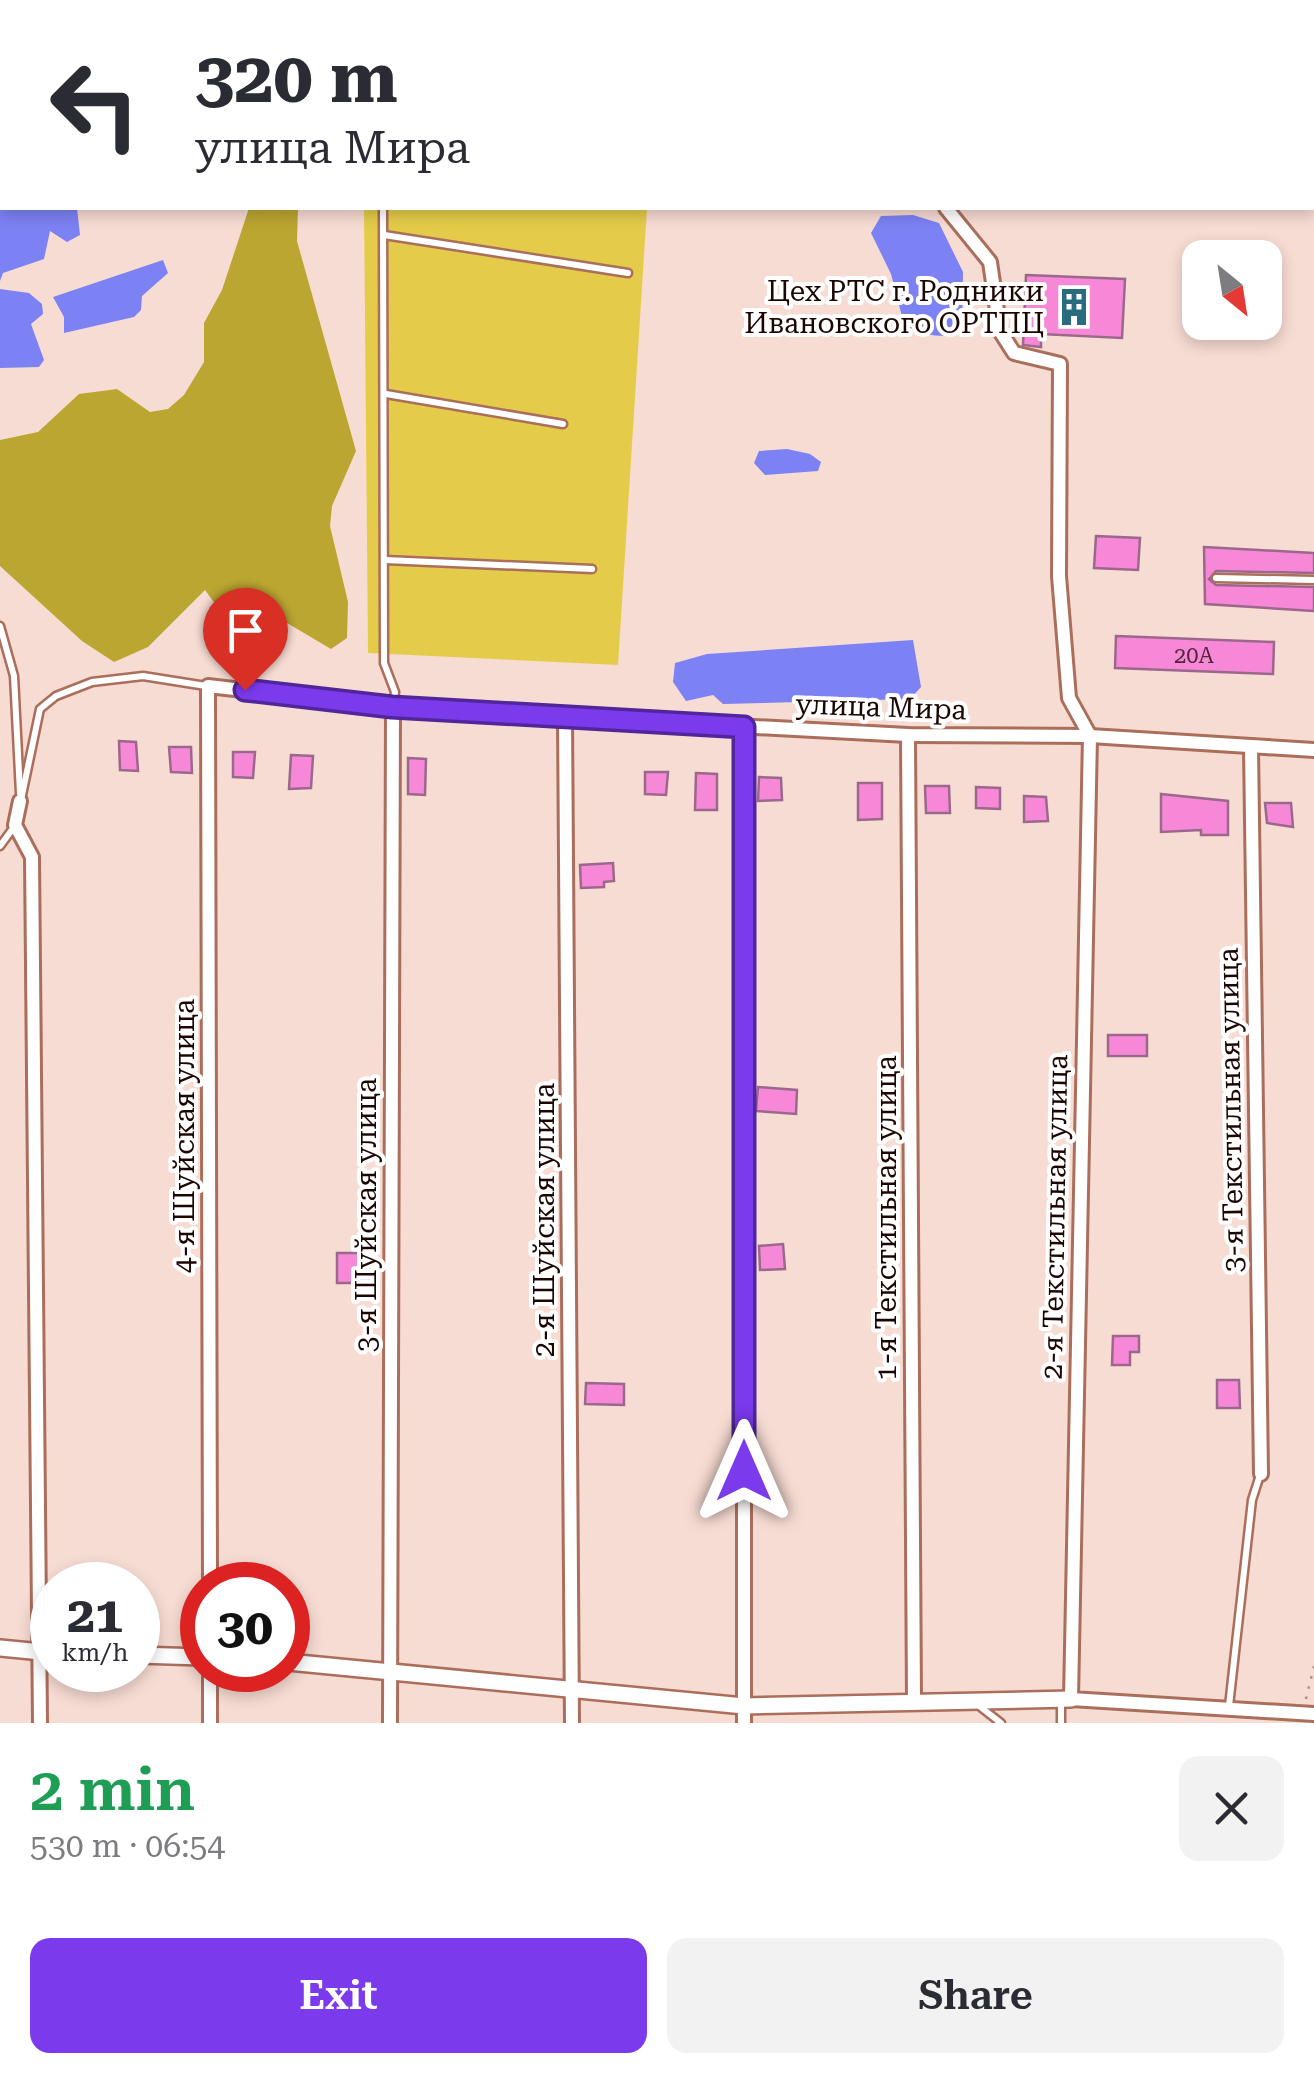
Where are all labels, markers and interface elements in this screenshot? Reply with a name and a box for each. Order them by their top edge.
text: 320 m [195,37,398,119]
icon: left [30,40,160,170]
text: улица Мира [195,121,470,174]
north arrow [1182,240,1282,340]
map controls [1182,240,1282,340]
place label: Цех РТС г. Родники Ивановского ОРТПЦ [744,275,1044,340]
building icon: Цех РТС г. Родники Ивановского ОРТПЦ [1053,286,1095,328]
pin [203,588,288,691]
icon: arrive [218,603,273,658]
house number: 20А [1174,643,1215,668]
street label: улица Мира [795,688,967,726]
street label: 3-я Текстильная улица [1212,947,1250,1273]
street label: 4-я Шуйская улица [168,999,201,1273]
street label: 2-я Текстильная улица [1036,1054,1074,1380]
street label: 1-я Текстильная улица [870,1055,903,1381]
street label: 3-я Шуйская улица [350,1078,383,1352]
street label: 2-я Шуйская улица [528,1083,561,1357]
position arrow [692,1419,796,1523]
speed limit sign: 30 [180,1562,310,1692]
text: 21 [67,1586,123,1644]
text: km/h [62,1638,128,1667]
text: 2 min [30,1754,195,1825]
button: close [1179,1756,1284,1861]
text: 530 m · 06:54 [30,1827,225,1865]
button: Exit [30,1938,647,2053]
button: Share [667,1938,1284,2053]

